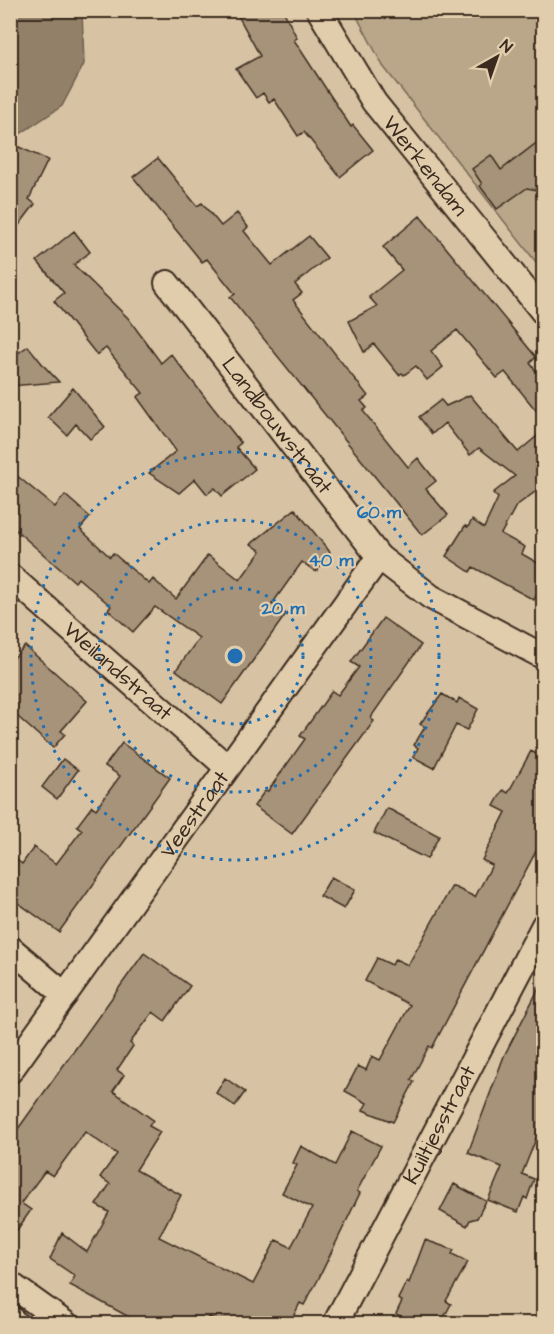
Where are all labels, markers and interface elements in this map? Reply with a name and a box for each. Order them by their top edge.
north arrow [467,27,527,87]
text: N [495,35,517,58]
street label: Werkendam [375,109,475,222]
street label: Landbouwstraat [214,350,340,500]
text: 60 m [357,500,402,525]
text: 40 m [309,548,354,573]
text: 20 m [261,596,305,621]
street label: Weilandstraat [57,614,180,728]
centre of rings [225,646,245,666]
street label: Veestraat [152,764,236,864]
street label: Kuiltjesstraat [395,1060,483,1190]

